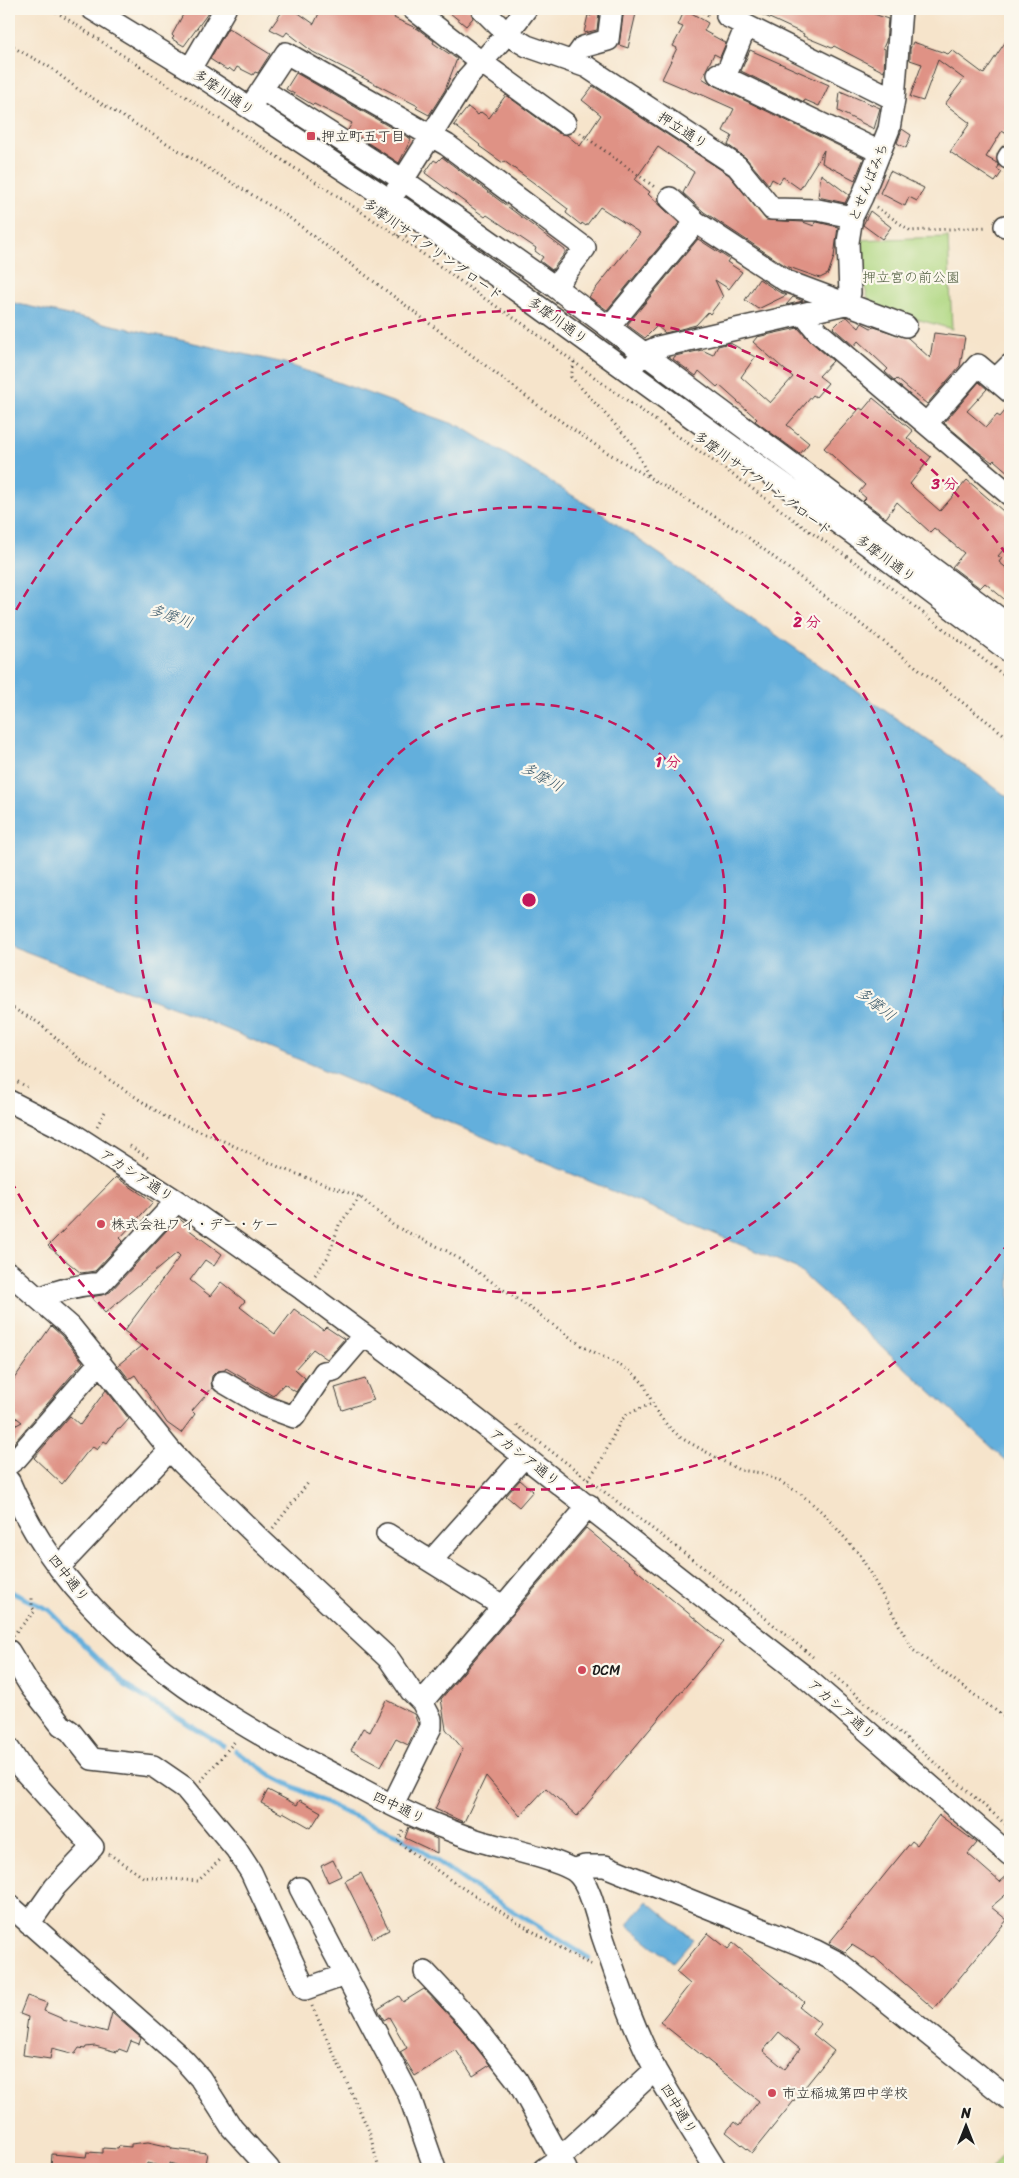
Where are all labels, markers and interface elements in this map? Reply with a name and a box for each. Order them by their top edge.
street label: 多摩川通り [188,62,260,122]
street label: 押立通り [652,105,713,156]
place label: 押立町五丁目 [321,124,405,149]
marker: 押立町五丁目 [305,130,317,142]
street label: とせんばみち [841,139,896,226]
street label: 多摩川サイクリングロード [357,191,508,307]
park label: 押立宮の前公園 [862,265,960,290]
street label: 多摩川通り [522,290,593,351]
street label: 多摩川サイクリングロード [688,424,837,542]
text: 3 分 [930,471,959,497]
street label: 多摩川通り [850,528,921,589]
water label: 多摩川 [145,596,197,636]
text: 2 分 [792,609,821,635]
text: 1 分 [655,749,681,775]
water label: 多摩川 [516,755,568,799]
centre of rings [520,891,538,909]
water label: 多摩川 [850,980,902,1028]
street label: アカシア通り [95,1142,179,1209]
place label: 株式会社ワイ・デー・ケー [111,1212,279,1237]
marker: 株式会社ワイ・デー・ケー [95,1218,107,1230]
street label: アカシア通り [484,1422,565,1493]
street label: 四中通り [42,1549,96,1608]
place label: DCM [592,1658,621,1683]
marker: DCM [576,1664,588,1676]
street label: アカシア通り [802,1672,882,1746]
street label: 四中通り [368,1784,429,1831]
street label: 四中通り [653,2079,704,2140]
place label: 市立稲城第四中学校 [782,2081,908,2106]
marker: 市立稲城第四中学校 [766,2087,778,2099]
north arrow [942,2100,992,2150]
text: N [960,2101,971,2126]

